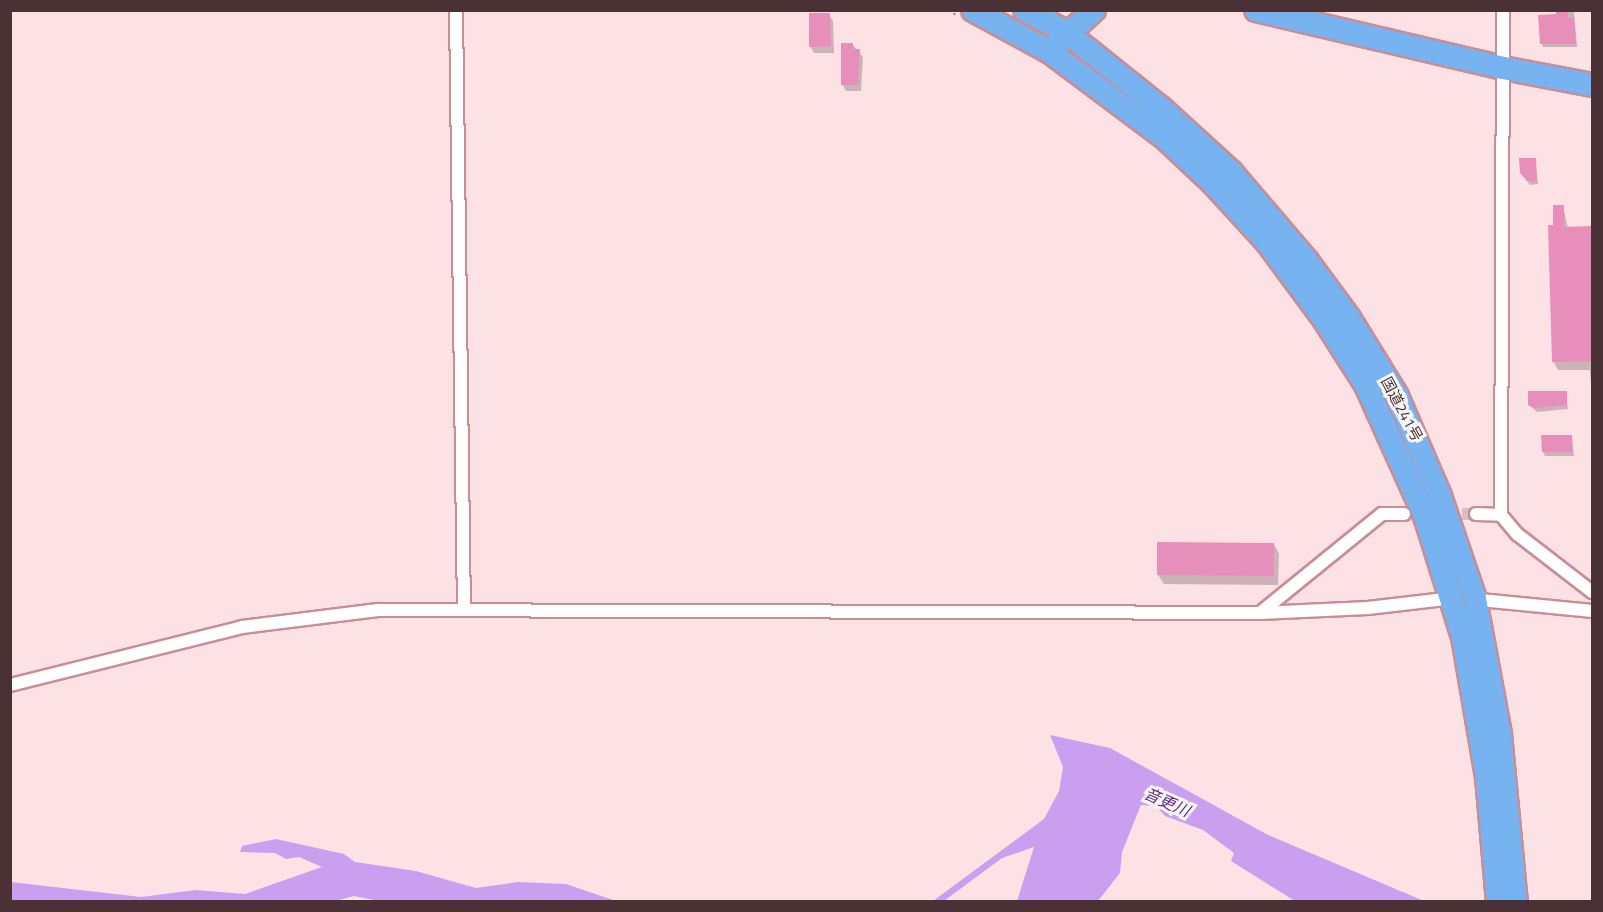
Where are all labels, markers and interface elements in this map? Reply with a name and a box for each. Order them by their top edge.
street label: 国道241号 [1378,374,1426,444]
water label: 音更川 [1141,783,1193,821]

